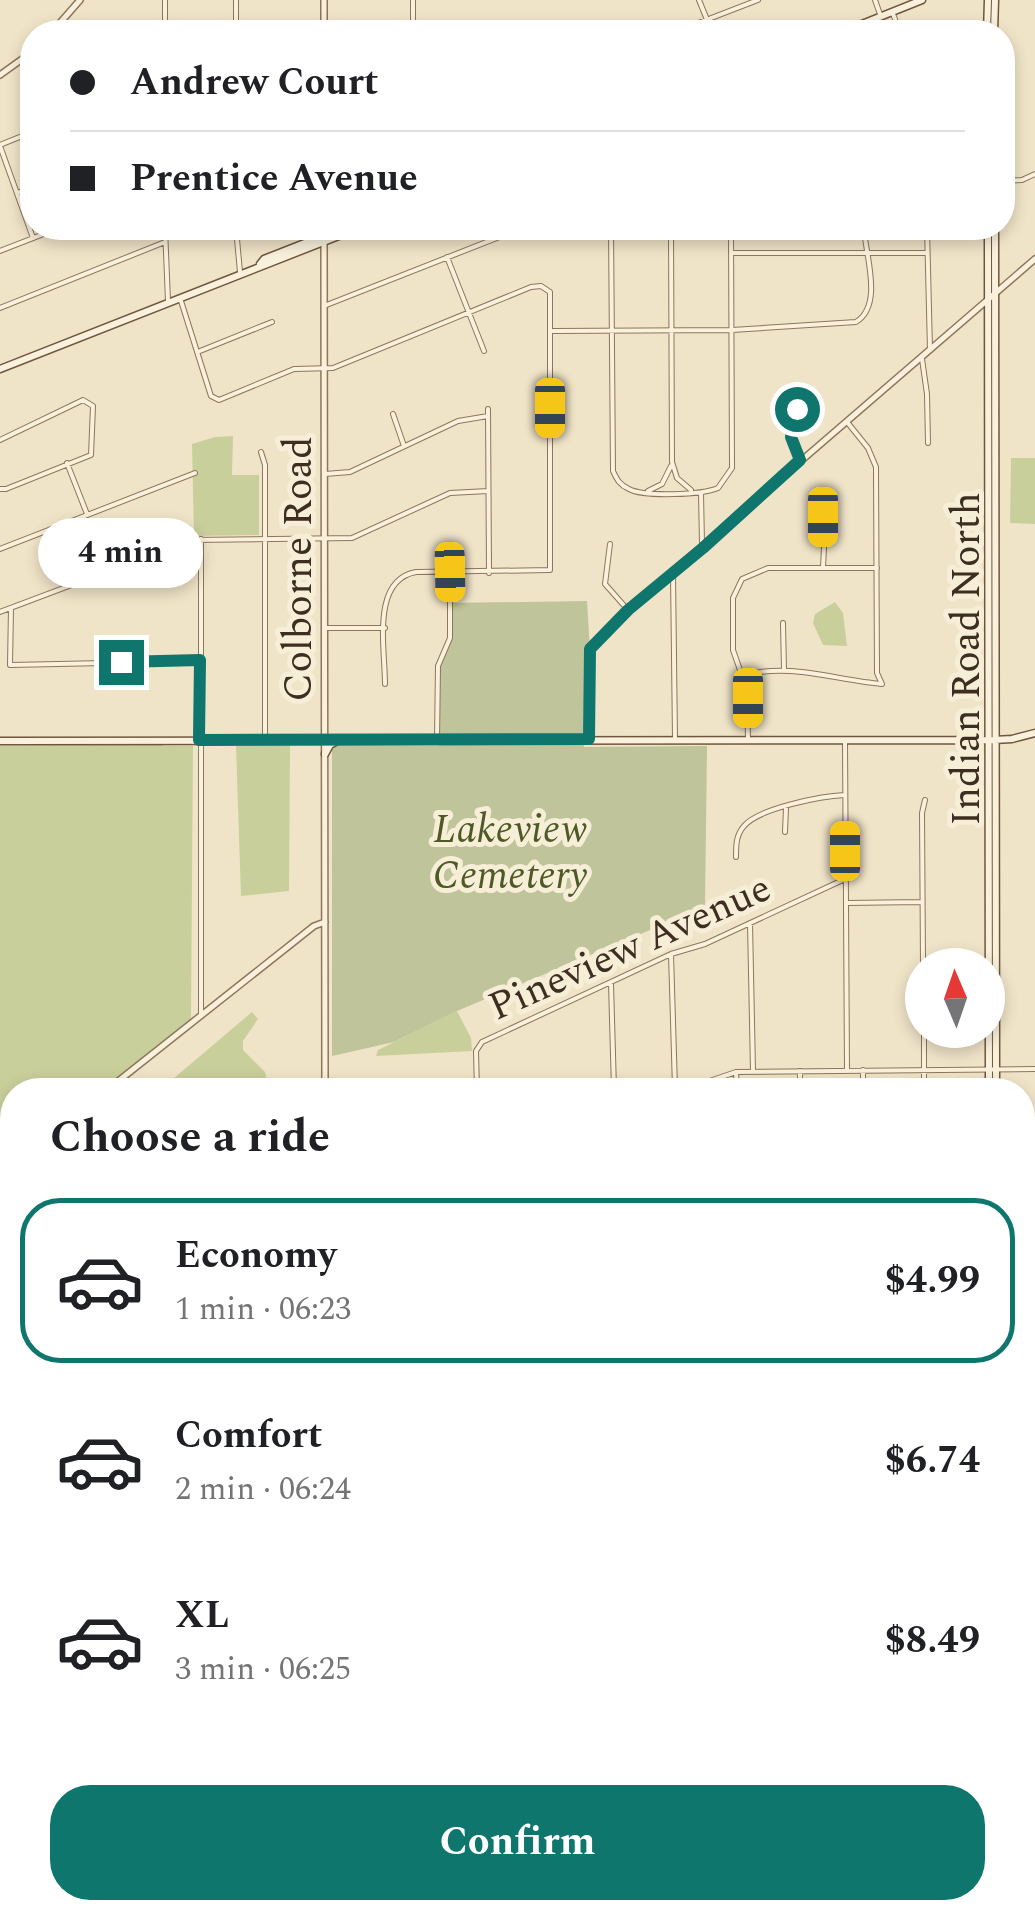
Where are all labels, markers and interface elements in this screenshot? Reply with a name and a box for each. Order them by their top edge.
text: Andrew Court [130,54,378,112]
text: Prentice Avenue [130,150,418,208]
car [535,378,565,438]
route start [775,387,820,432]
street label: Colborne Road [269,436,330,702]
car [808,487,838,547]
street label: Indian Road North [937,492,998,826]
callout: 4 min [38,517,204,587]
text: 4 min [78,528,163,577]
car [434,542,466,602]
route end [99,640,144,685]
car [733,668,763,728]
park label: Lakeview Cemetery [433,800,587,907]
car [830,821,860,881]
street label: Pineview Avenue [479,859,781,1038]
north arrow [905,948,1005,1048]
map controls [905,948,1005,1048]
text: Choose a ride [50,1103,330,1172]
text: Economy [175,1227,336,1285]
icon: car [55,1236,145,1326]
text: $4.99 [885,1252,980,1310]
text: 1 min · 06:23 [175,1285,351,1334]
text: Comfort [175,1407,322,1465]
icon: car [55,1416,145,1506]
text: $6.74 [885,1432,980,1490]
text: 2 min · 06:24 [175,1465,351,1514]
text: XL [175,1587,229,1645]
icon: car [55,1596,145,1686]
text: $8.49 [885,1612,980,1670]
text: 3 min · 06:25 [175,1645,351,1694]
button: Confirm [50,1785,985,1900]

